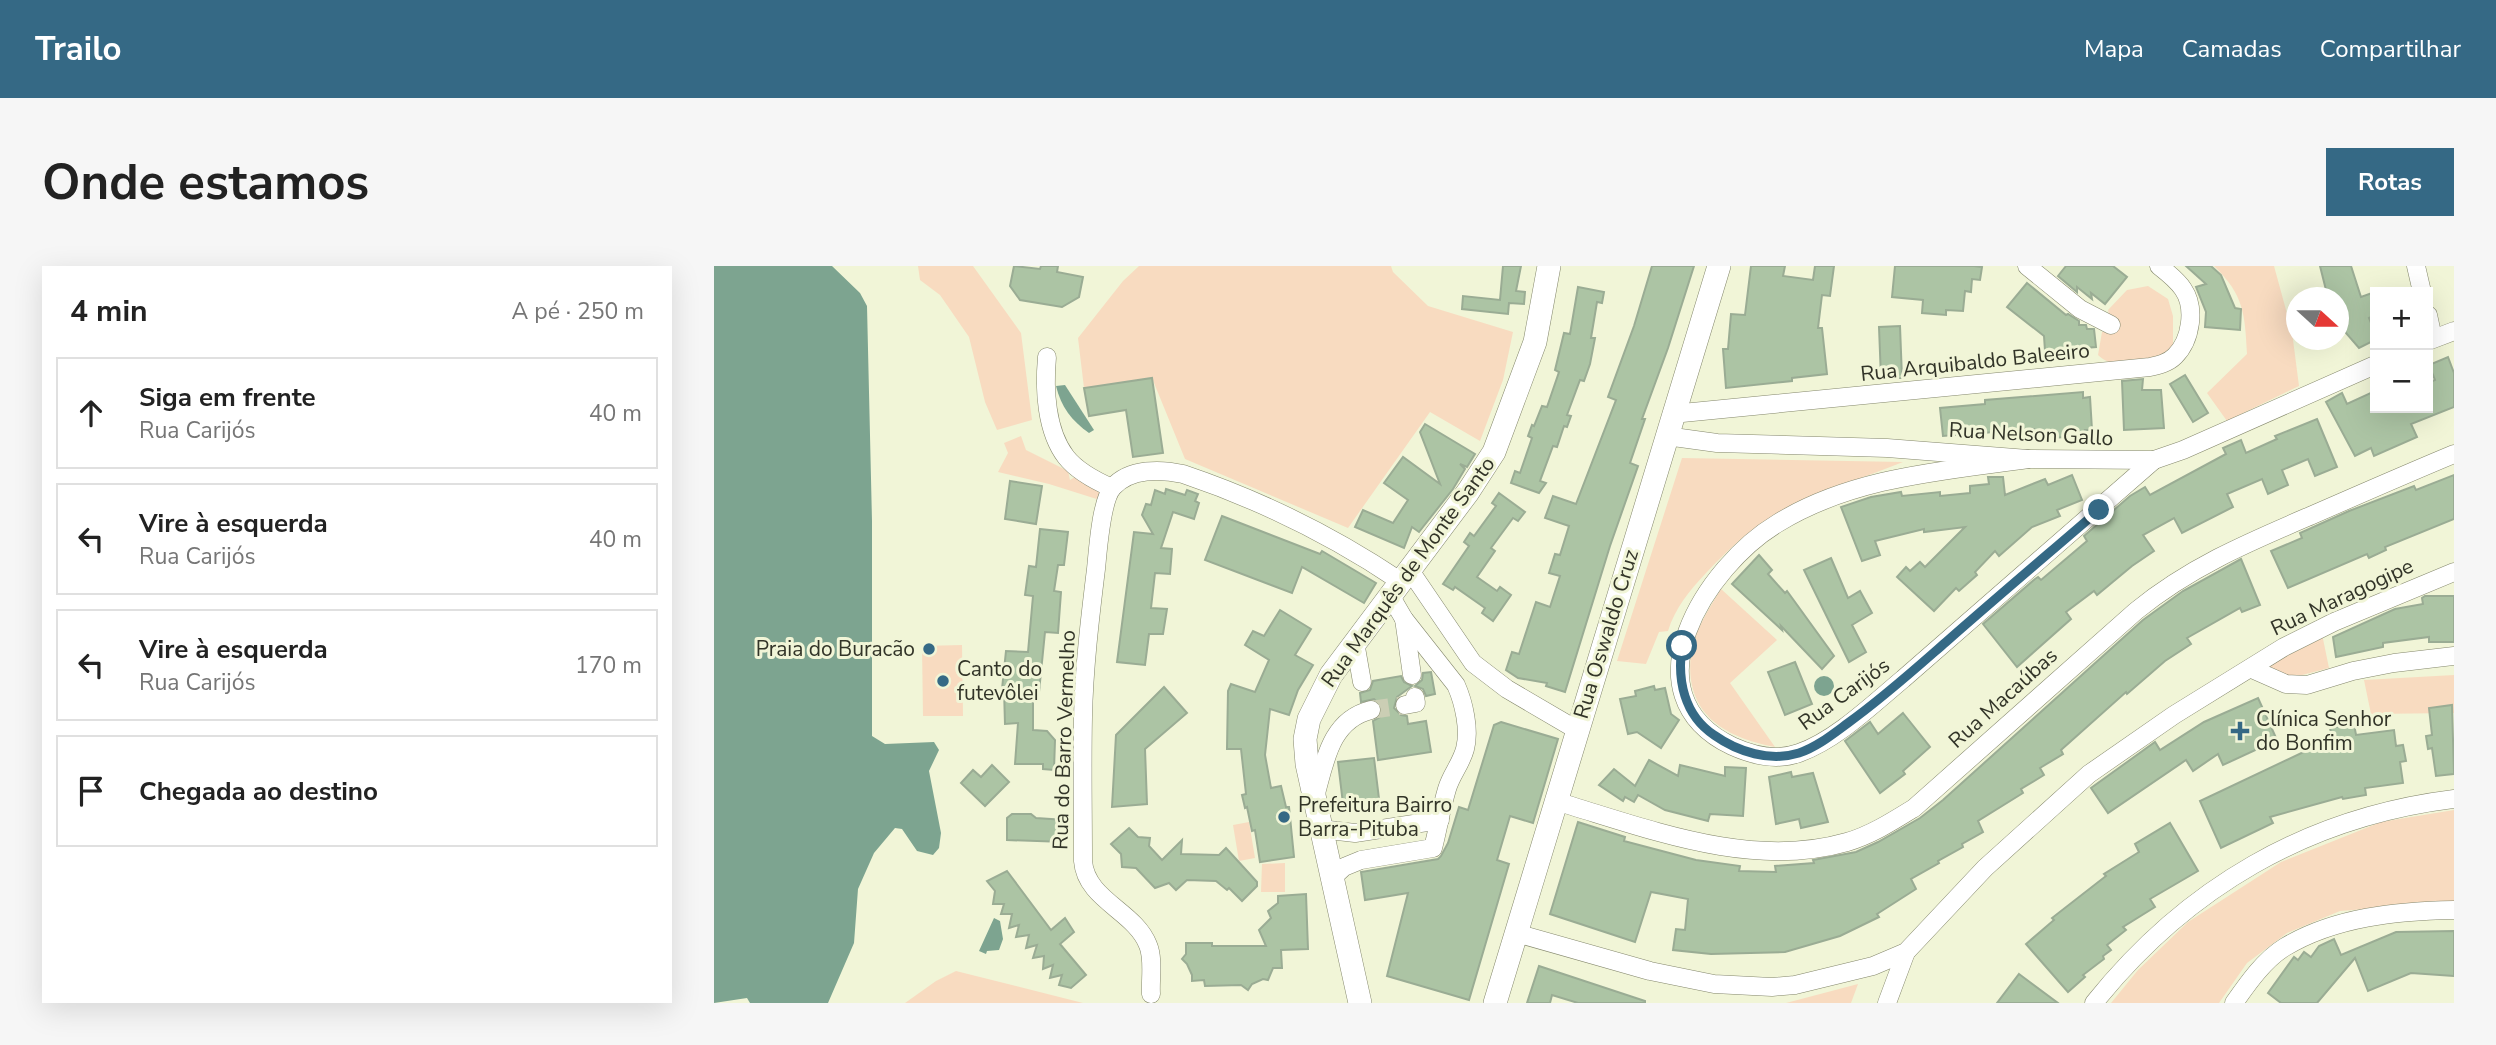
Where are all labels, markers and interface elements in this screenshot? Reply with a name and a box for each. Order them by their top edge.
text: Trailo [35,27,122,72]
text: Mapa [2084,33,2144,65]
text: Camadas [2182,33,2282,65]
text: Compartilhar [2320,33,2461,65]
button: Rotas [2326,148,2454,216]
text: Onde estamos [42,149,369,216]
north arrow [2286,287,2349,350]
map controls [2370,287,2433,413]
button: + [2370,287,2433,350]
text: 4 min [70,291,148,332]
text: A pé · 250 m [512,296,644,327]
street label: Rua Arquibaldo Baleeiro [1859,336,2091,388]
button: − [2370,350,2433,413]
text: Siga em frente [139,380,316,415]
icon: ahead [72,394,110,432]
text: 40 m [589,398,642,429]
text: Rua Carijós [139,415,256,446]
street label: Rua Nelson Gallo [1948,416,2114,452]
street label: Rua Marquês de Monte Santo [1315,451,1501,693]
route end [2083,494,2114,525]
text: Vire à esquerda [139,506,328,541]
icon: left [72,520,110,558]
text: 40 m [589,524,642,555]
text: Rua Carijós [139,541,256,572]
street label: Rua Oswaldo Cruz [1567,546,1645,722]
street label: Rua Maragogipe [2266,552,2418,642]
street label: Rua do Barro Vermelho [1046,630,1082,850]
route start [1666,630,1697,661]
text: Vire à esquerda [139,632,328,667]
place label: Praia do Buracão [756,635,915,663]
marker: Praia do Buracão [921,641,937,657]
street label: Rua Macaúbas [1943,642,2063,754]
icon: left [72,646,110,684]
text: 170 m [575,650,642,681]
street label: Rua Carijós [1793,651,1895,737]
place label: Canto do futevôlei [957,655,1042,707]
text: Rua Carijós [139,667,256,698]
marker: Canto do futevôlei [935,673,951,689]
place label: Clínica Senhor do Bonfim [2256,705,2392,757]
marker: Clínica Senhor do Bonfim [2230,721,2250,741]
icon: arrive [72,772,110,810]
text: Chegada ao destino [139,774,378,809]
place label: Prefeitura Bairro Barra-Pituba [1298,791,1452,843]
marker: Prefeitura Bairro Barra-Pituba [1276,809,1292,825]

